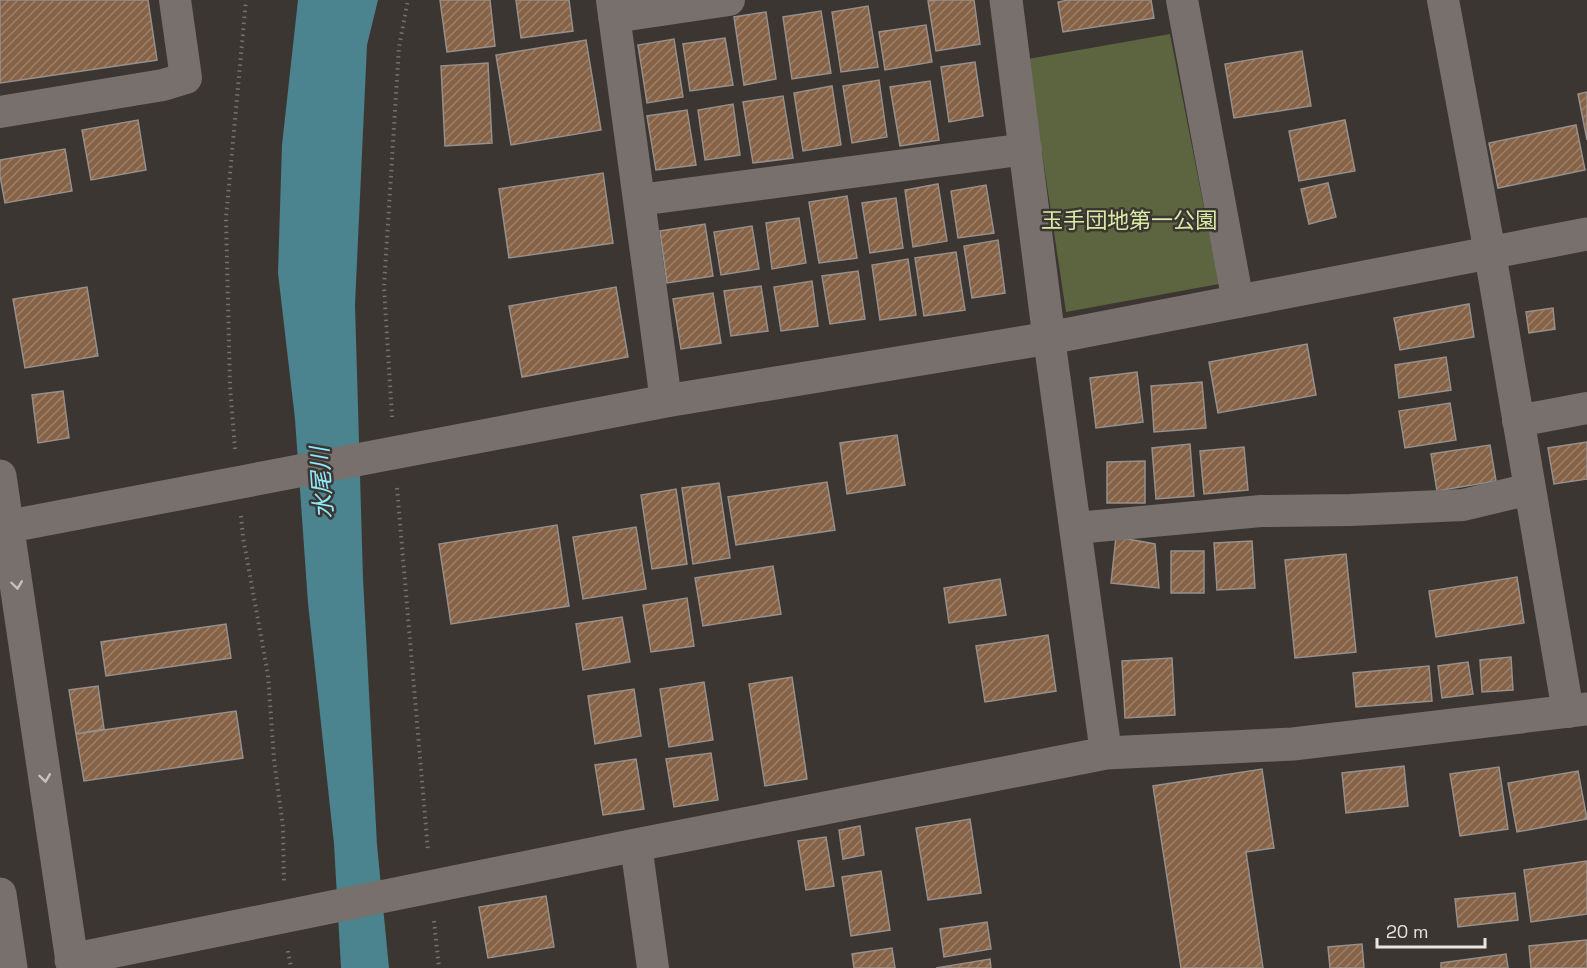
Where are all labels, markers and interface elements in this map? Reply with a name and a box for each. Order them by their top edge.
park label: 玉手団地第一公園 [1041,206,1217,234]
water label: 水尾川 [303,443,339,520]
one-way arrow [10,580,22,589]
one-way arrow [38,773,50,782]
scale bar [1377,911,1485,949]
text: 20 m [1386,920,1429,943]

